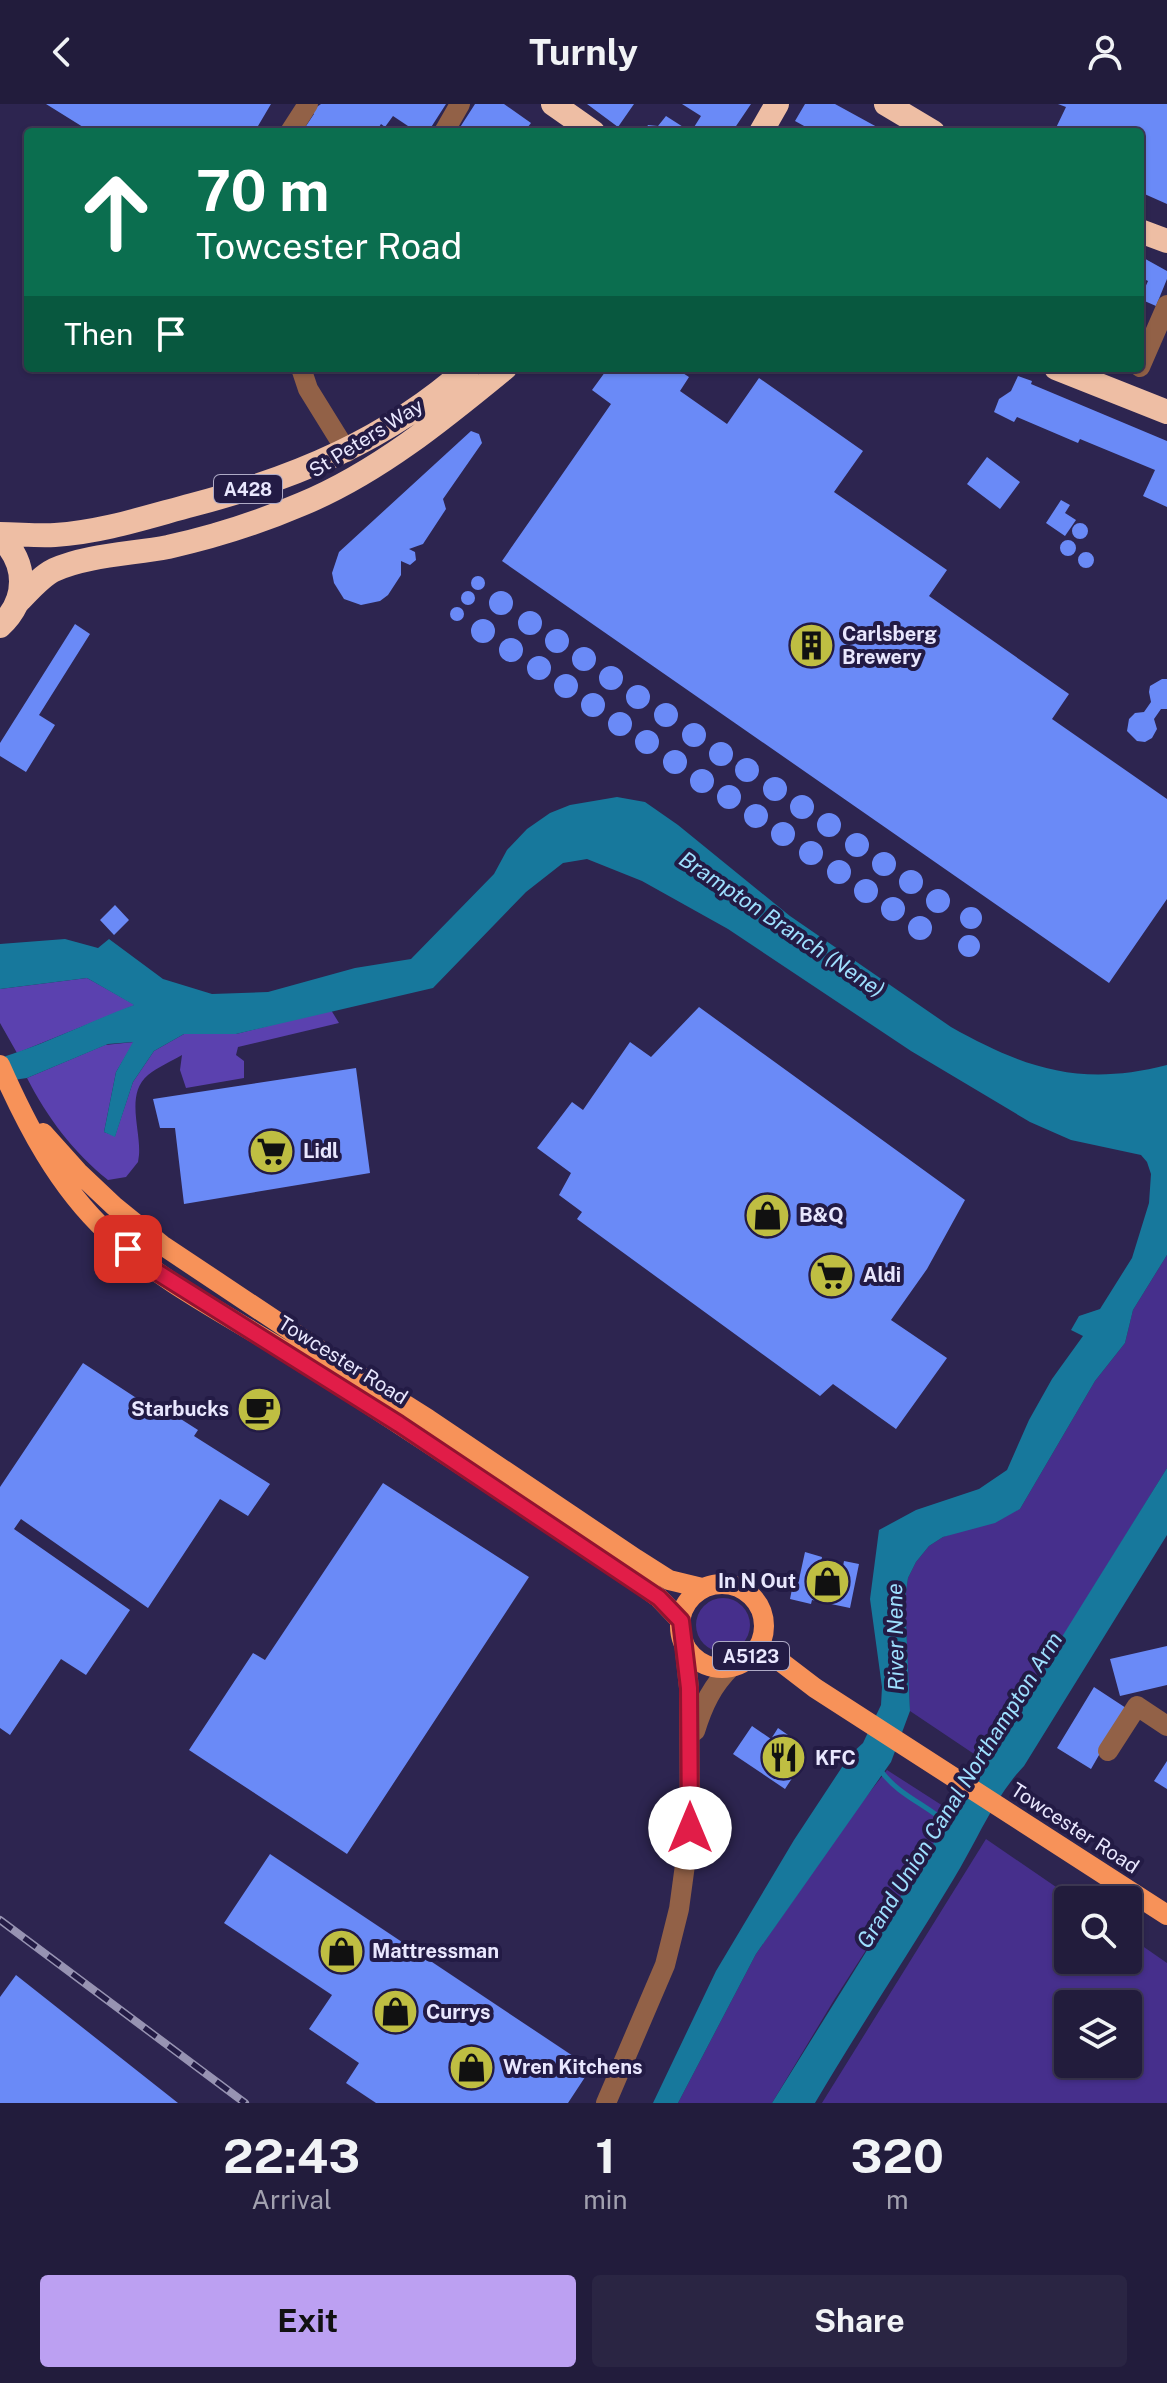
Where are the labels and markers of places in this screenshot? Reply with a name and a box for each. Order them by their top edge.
building icon: Carlsberg Brewery [787,621,835,669]
place label: Carlsberg Brewery [842,622,937,669]
supermarket icon: Lidl [248,1127,296,1175]
place label: Lidl [303,1139,339,1163]
shop icon: B&Q [744,1191,792,1239]
place label: B&Q [799,1203,844,1227]
pin [94,1215,162,1283]
supermarket icon: Aldi [808,1251,856,1299]
place label: Aldi [863,1263,901,1287]
cafe icon: Starbucks [236,1385,284,1433]
place label: Starbucks [131,1397,229,1421]
shop icon: In N Out [803,1557,851,1605]
place label: In N Out [718,1569,796,1593]
restaurant icon: KFC [760,1734,808,1782]
place label: KFC [815,1746,856,1770]
shop icon: Mattressman [317,1927,365,1975]
place label: Mattressman [372,1939,499,1963]
shop icon: Currys [371,1988,419,2036]
place label: Currys [426,2000,491,2024]
shop icon: Wren Kitchens [448,2043,496,2091]
place label: Wren Kitchens [503,2055,642,2079]

